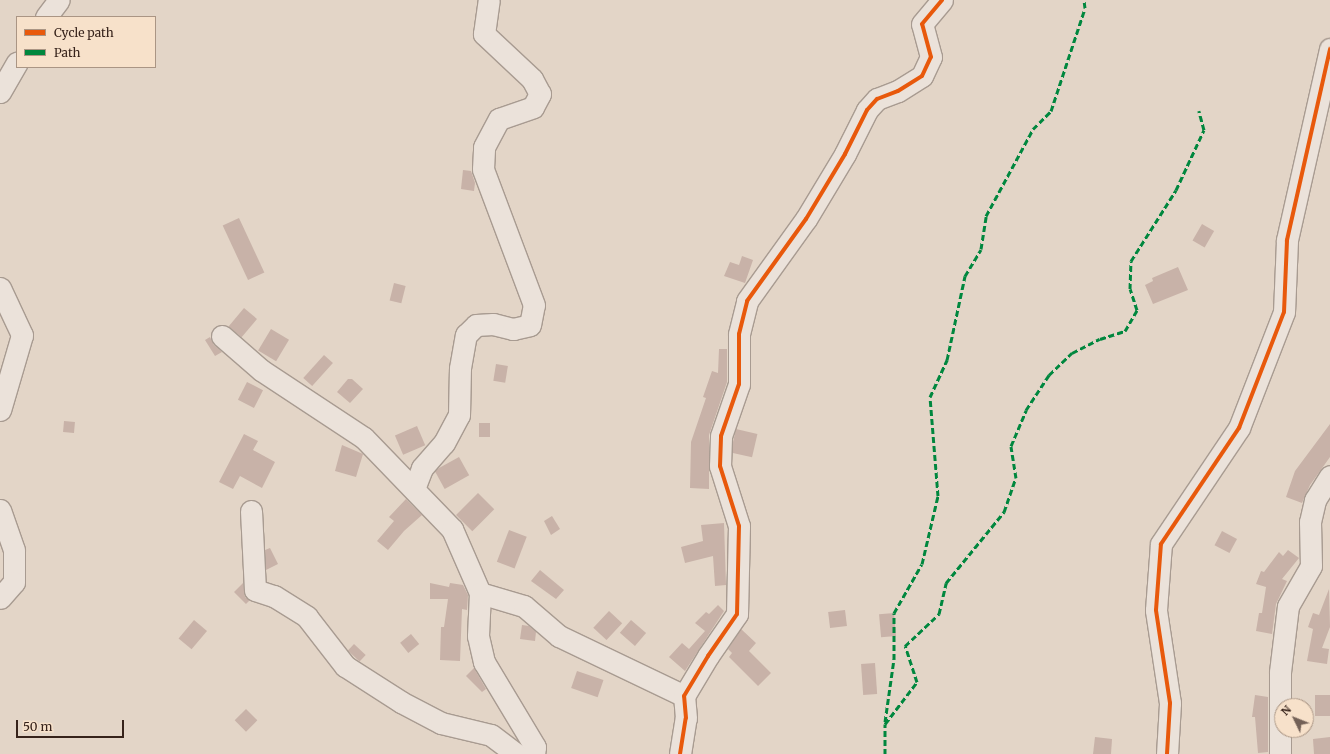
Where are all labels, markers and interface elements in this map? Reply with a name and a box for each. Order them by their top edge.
legend [16,16,156,68]
text: Cycle path [54,25,114,40]
text: Path [54,45,80,60]
north arrow [1274,698,1314,738]
text: N [1278,703,1294,718]
scale bar [18,712,126,738]
text: 50 m [23,719,52,734]

